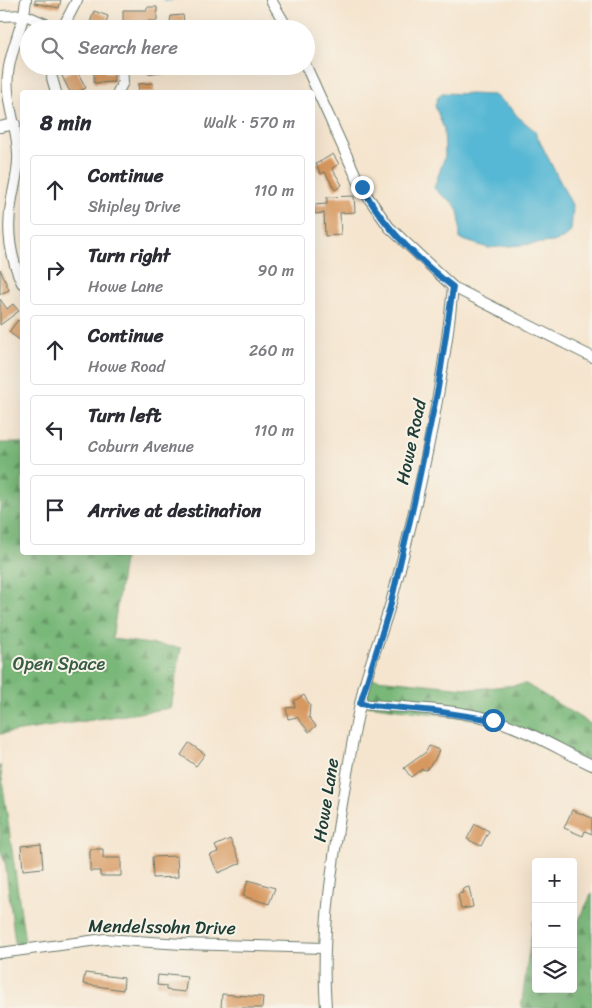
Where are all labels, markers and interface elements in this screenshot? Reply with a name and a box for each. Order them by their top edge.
search box [20,20,315,75]
text: Search here [78,31,178,64]
icon: search [38,34,66,62]
text: 8 min [40,104,91,142]
text: Walk · 570 m [203,108,295,137]
text: Continue [88,159,164,192]
icon: ahead [41,176,69,204]
text: 110 m [254,176,294,205]
route end [351,176,374,199]
text: Shipley Drive [88,192,181,221]
text: Turn right [88,239,170,272]
icon: right [41,256,69,284]
text: 90 m [258,256,294,285]
text: Howe Lane [88,272,163,301]
text: Continue [88,319,164,352]
icon: ahead [41,336,69,364]
text: 260 m [249,336,294,365]
text: Howe Road [88,352,165,381]
street label: Howe Road [386,395,436,488]
text: Turn left [88,399,161,432]
icon: left [41,416,69,444]
text: 110 m [254,416,294,445]
text: Coburn Avenue [88,432,194,461]
text: Arrive at destination [88,494,261,527]
icon: arrive [41,496,69,524]
park label: Open Space [13,648,105,680]
route start [482,709,505,732]
street label: Howe Lane [304,756,348,844]
map controls [532,858,577,993]
button: + [532,858,577,903]
button: − [532,903,577,948]
street label: Mendelssohn Drive [88,910,236,944]
button: layers [532,948,577,993]

